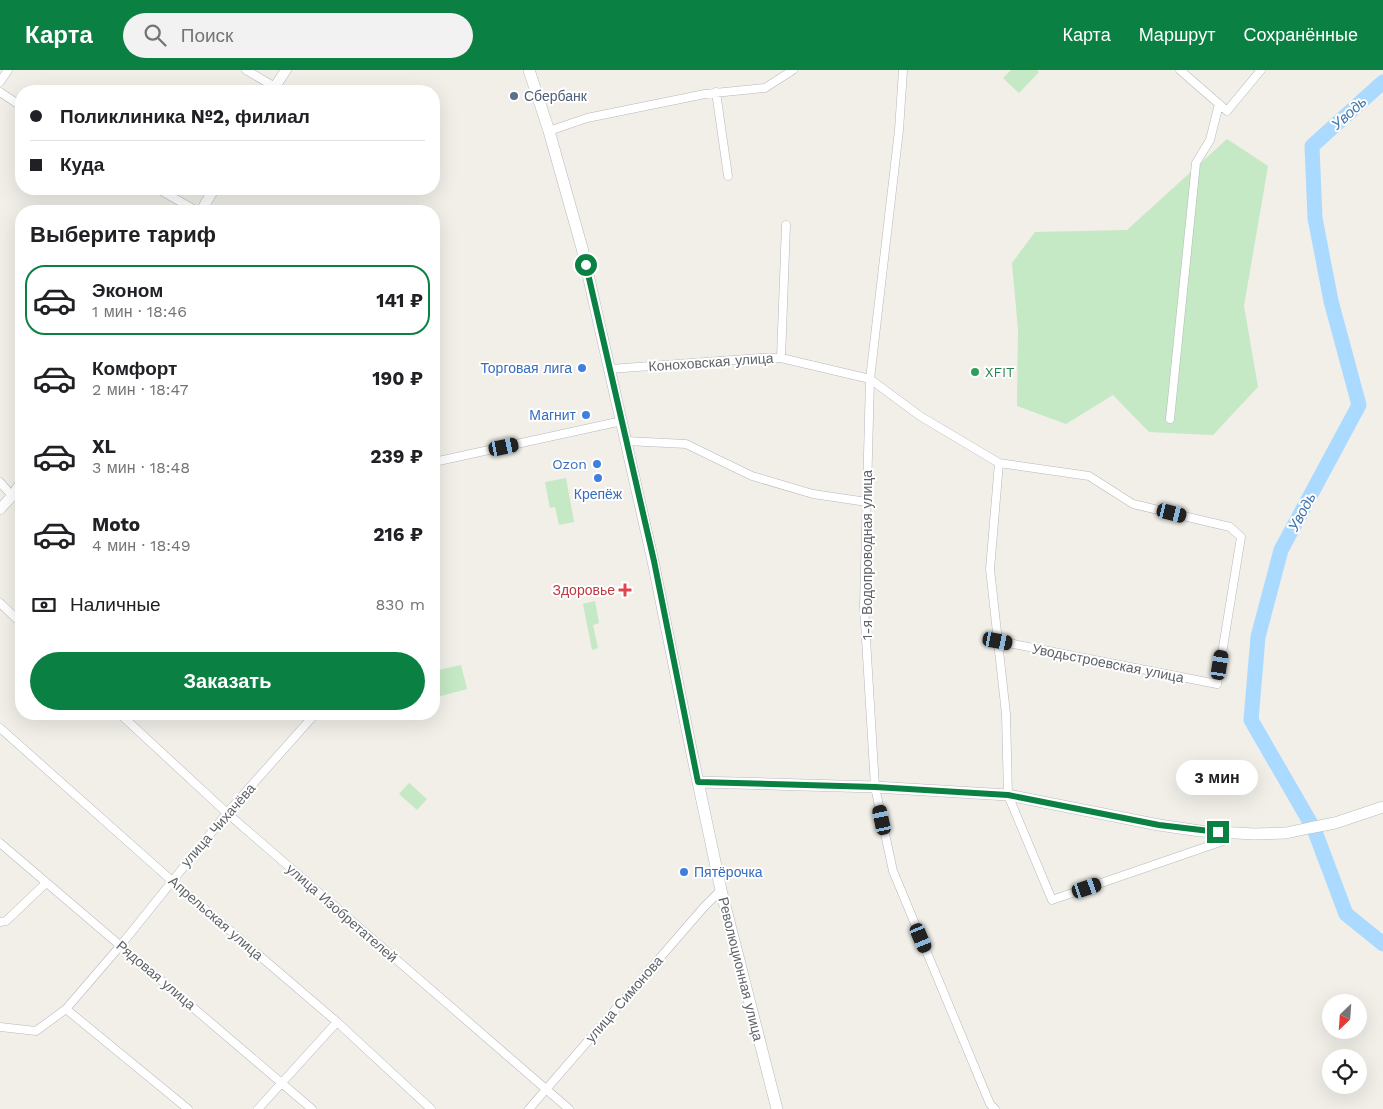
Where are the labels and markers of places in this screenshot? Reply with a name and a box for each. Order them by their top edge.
place label: Сбербанк [524,88,588,104]
marker: Сбербанк [508,90,520,102]
place label: Торговая лига [480,360,572,376]
marker: Торговая лига [576,362,588,374]
place label: XFIT [985,364,1015,380]
marker: XFIT [969,366,981,378]
place label: Магнит [529,407,577,423]
marker: Магнит [580,409,592,421]
place label: Ozon [552,456,587,472]
marker: Ozon [591,458,603,470]
marker: Крепёж [592,472,604,484]
place label: Крепёж [574,486,623,502]
place label: Здоровье [552,582,615,598]
marker: Здоровье [619,584,631,596]
place label: Пятёрочка [694,864,763,880]
marker: Пятёрочка [678,866,690,878]

